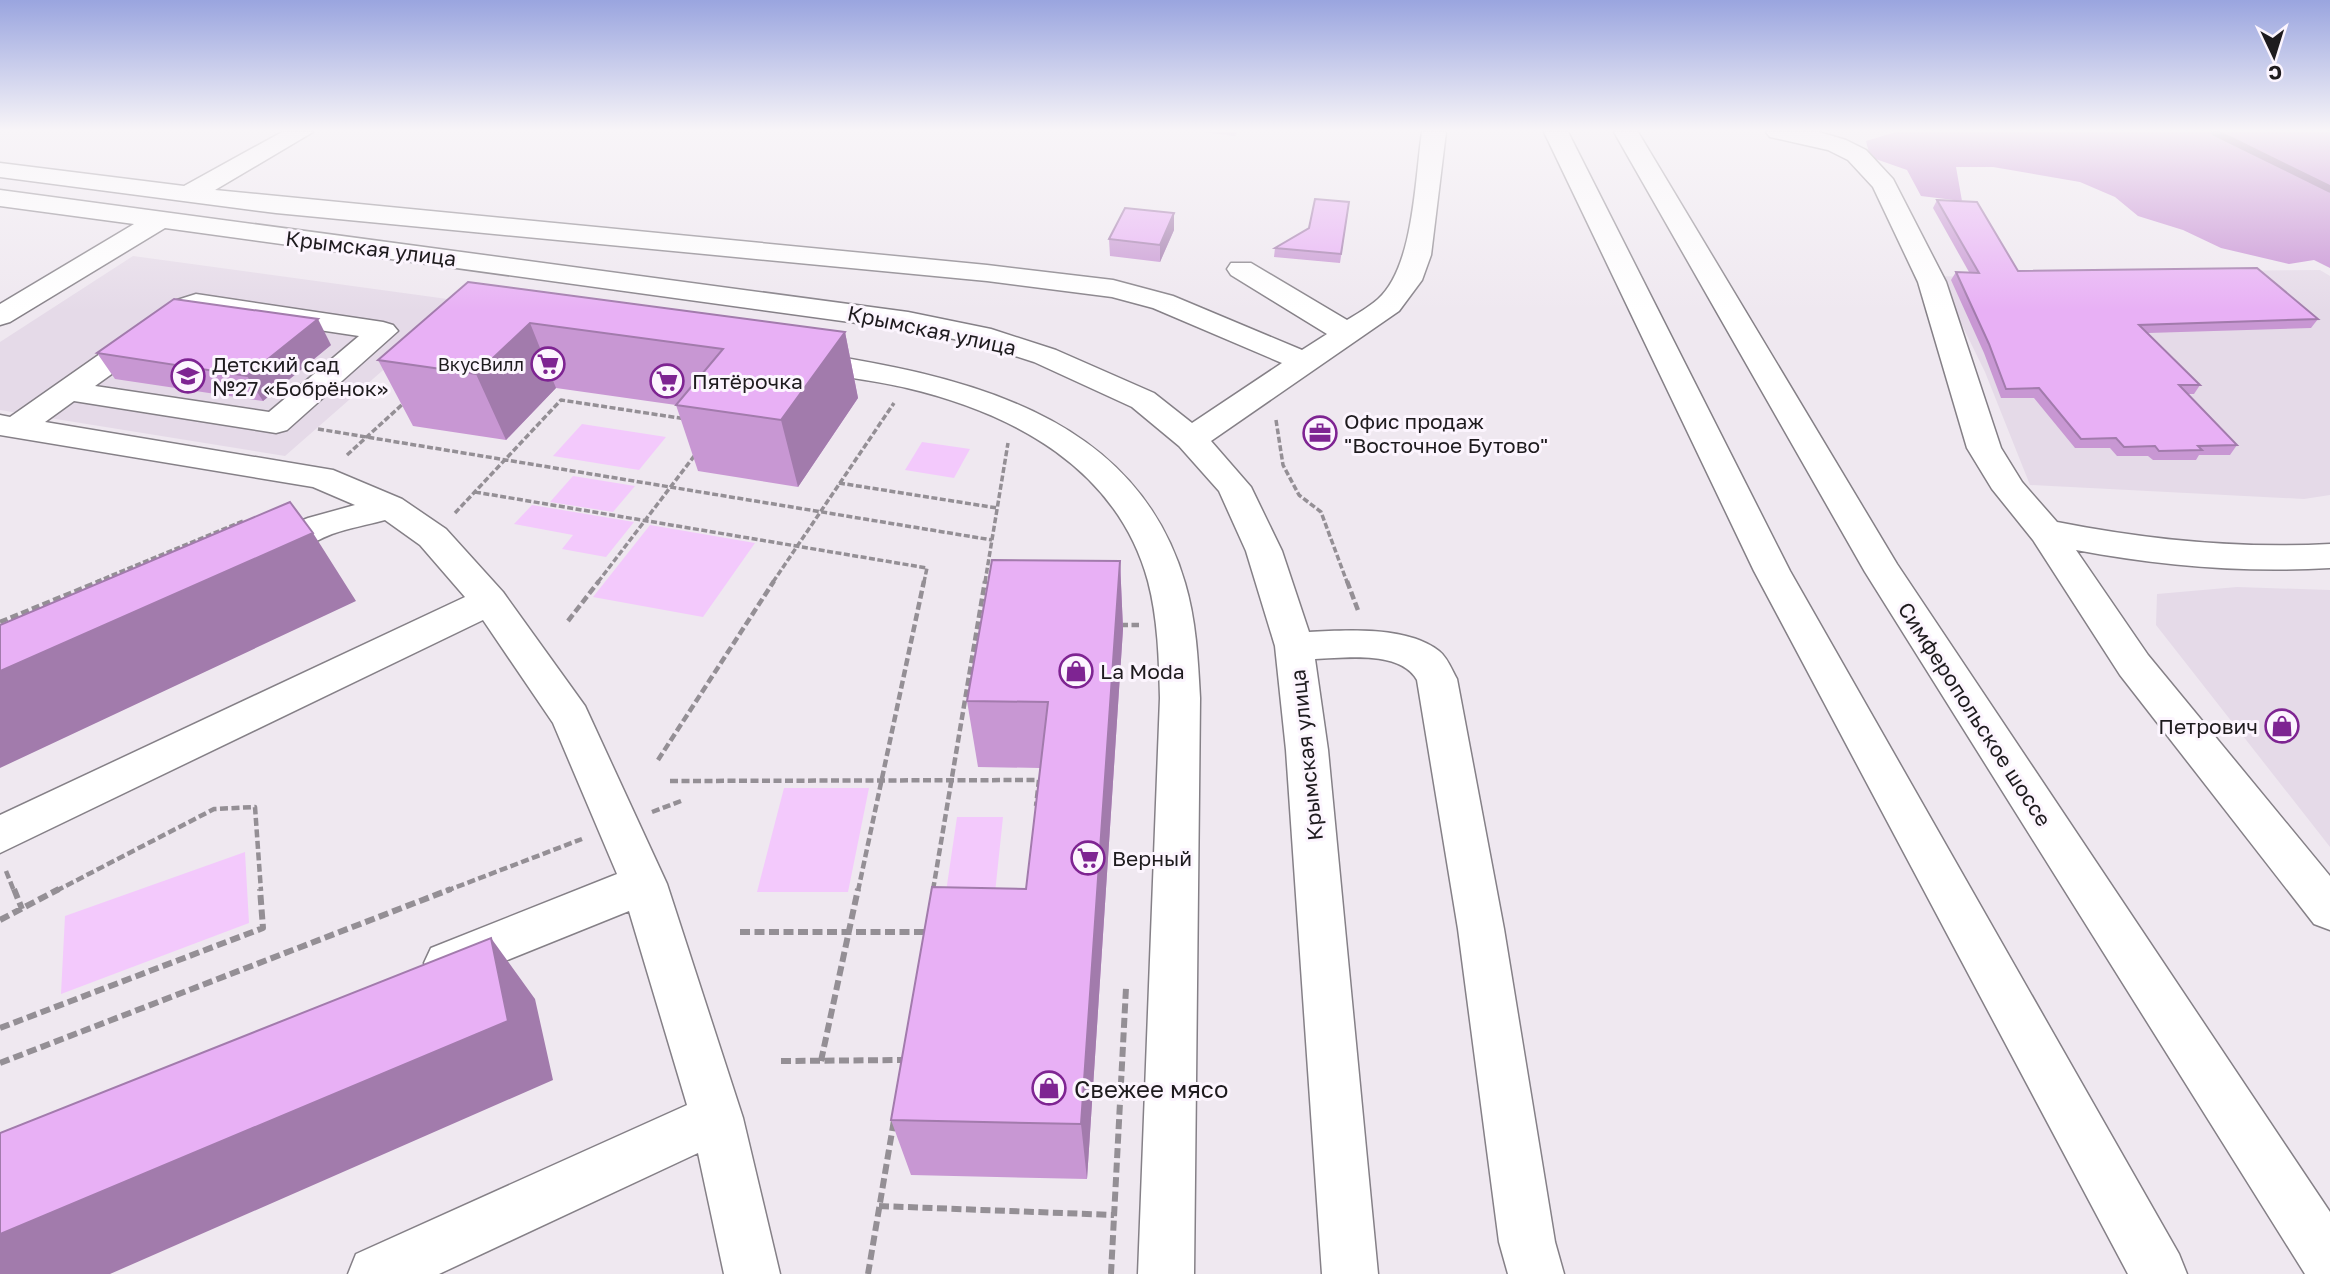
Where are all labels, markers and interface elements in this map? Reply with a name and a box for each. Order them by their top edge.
north arrow [2239,21,2309,91]
text: С [2268,62,2283,85]
street label: Крымская улица [284,225,458,271]
street label: Крымская улица [845,299,1019,361]
supermarket icon: ВкусВилл [529,345,567,383]
place label: Детский сад №27 «Бобрёнок» [212,351,388,401]
place label: ВкусВилл [438,353,524,375]
school or university icon: Детский сад №27 «Бобрёнок» [169,357,207,395]
supermarket icon: Пятёрочка [648,362,686,400]
place label: Пятёрочка [692,368,803,394]
place label: Офис продаж "Восточное Бутово" [1344,408,1548,458]
office icon: Офис продаж "Восточное Бутово" [1301,414,1339,452]
street label: Симферопольское шоссе [1893,597,2057,831]
shop icon: La Moda [1057,652,1095,690]
place label: La Moda [1100,658,1185,684]
street label: Крымская улица [1284,668,1328,842]
shop icon: Петрович [2263,707,2301,745]
place label: Петрович [2158,713,2258,739]
supermarket icon: Верный [1069,839,1107,877]
place label: Верный [1112,845,1192,871]
shop icon: Свежее мясо [1030,1069,1068,1107]
place label: Свежее мясо [1074,1074,1228,1103]

